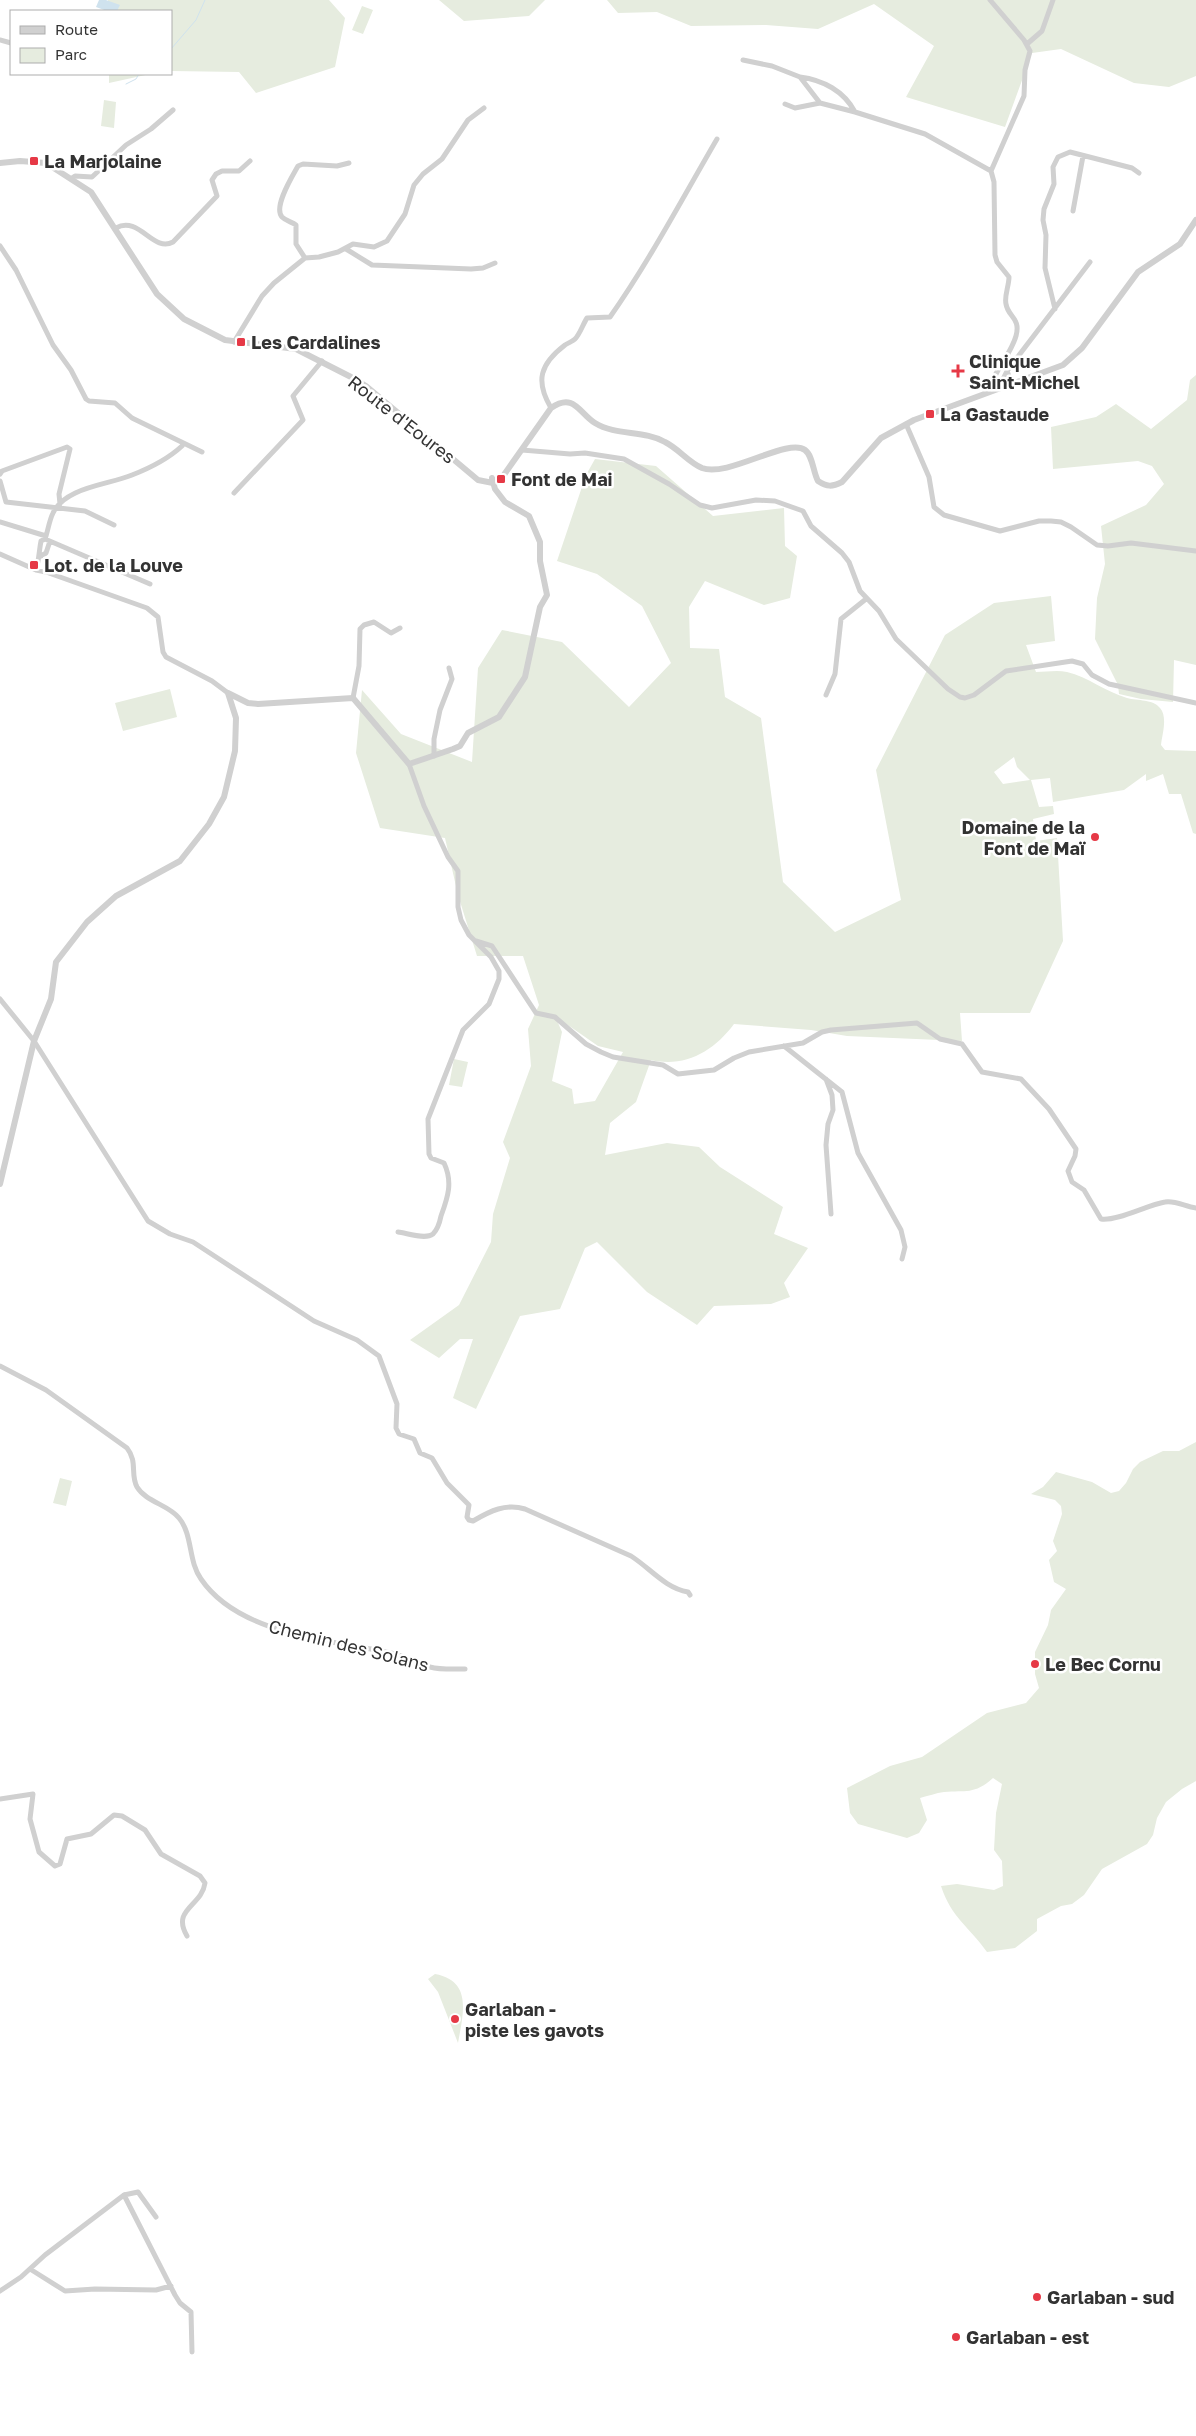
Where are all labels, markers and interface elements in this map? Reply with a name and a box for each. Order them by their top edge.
legend [10,10,172,75]
text: Route [55,20,98,38]
text: Parc [55,45,87,63]
place label: La Marjolaine [44,150,162,172]
marker: La Marjolaine [28,155,40,167]
place label: Les Cardalines [251,331,381,353]
marker: Les Cardalines [235,336,247,348]
place label: Clinique Saint-Michel [969,350,1080,393]
marker: Clinique Saint-Michel [951,364,965,378]
street label: Route d'Eoures [344,370,460,468]
place label: La Gastaude [940,403,1049,425]
marker: La Gastaude [924,408,936,420]
place label: Font de Mai [511,468,613,490]
marker: Font de Mai [495,473,507,485]
place label: Lot. de la Louve [44,554,183,576]
marker: Lot. de la Louve [28,559,40,571]
place label: Domaine de la Font de Maï [962,816,1086,859]
marker: Domaine de la Font de Maï [1089,831,1101,843]
street label: Chemin des Solans [267,1614,431,1676]
place label: Le Bec Cornu [1045,1653,1161,1675]
marker: Le Bec Cornu [1029,1658,1041,1670]
place label: Garlaban - piste les gavots [465,1998,604,2041]
marker: Garlaban - piste les gavots [449,2013,461,2025]
place label: Garlaban - sud [1047,2286,1174,2308]
marker: Garlaban - sud [1031,2291,1043,2303]
place label: Garlaban - est [966,2326,1089,2348]
marker: Garlaban - est [950,2331,962,2343]

